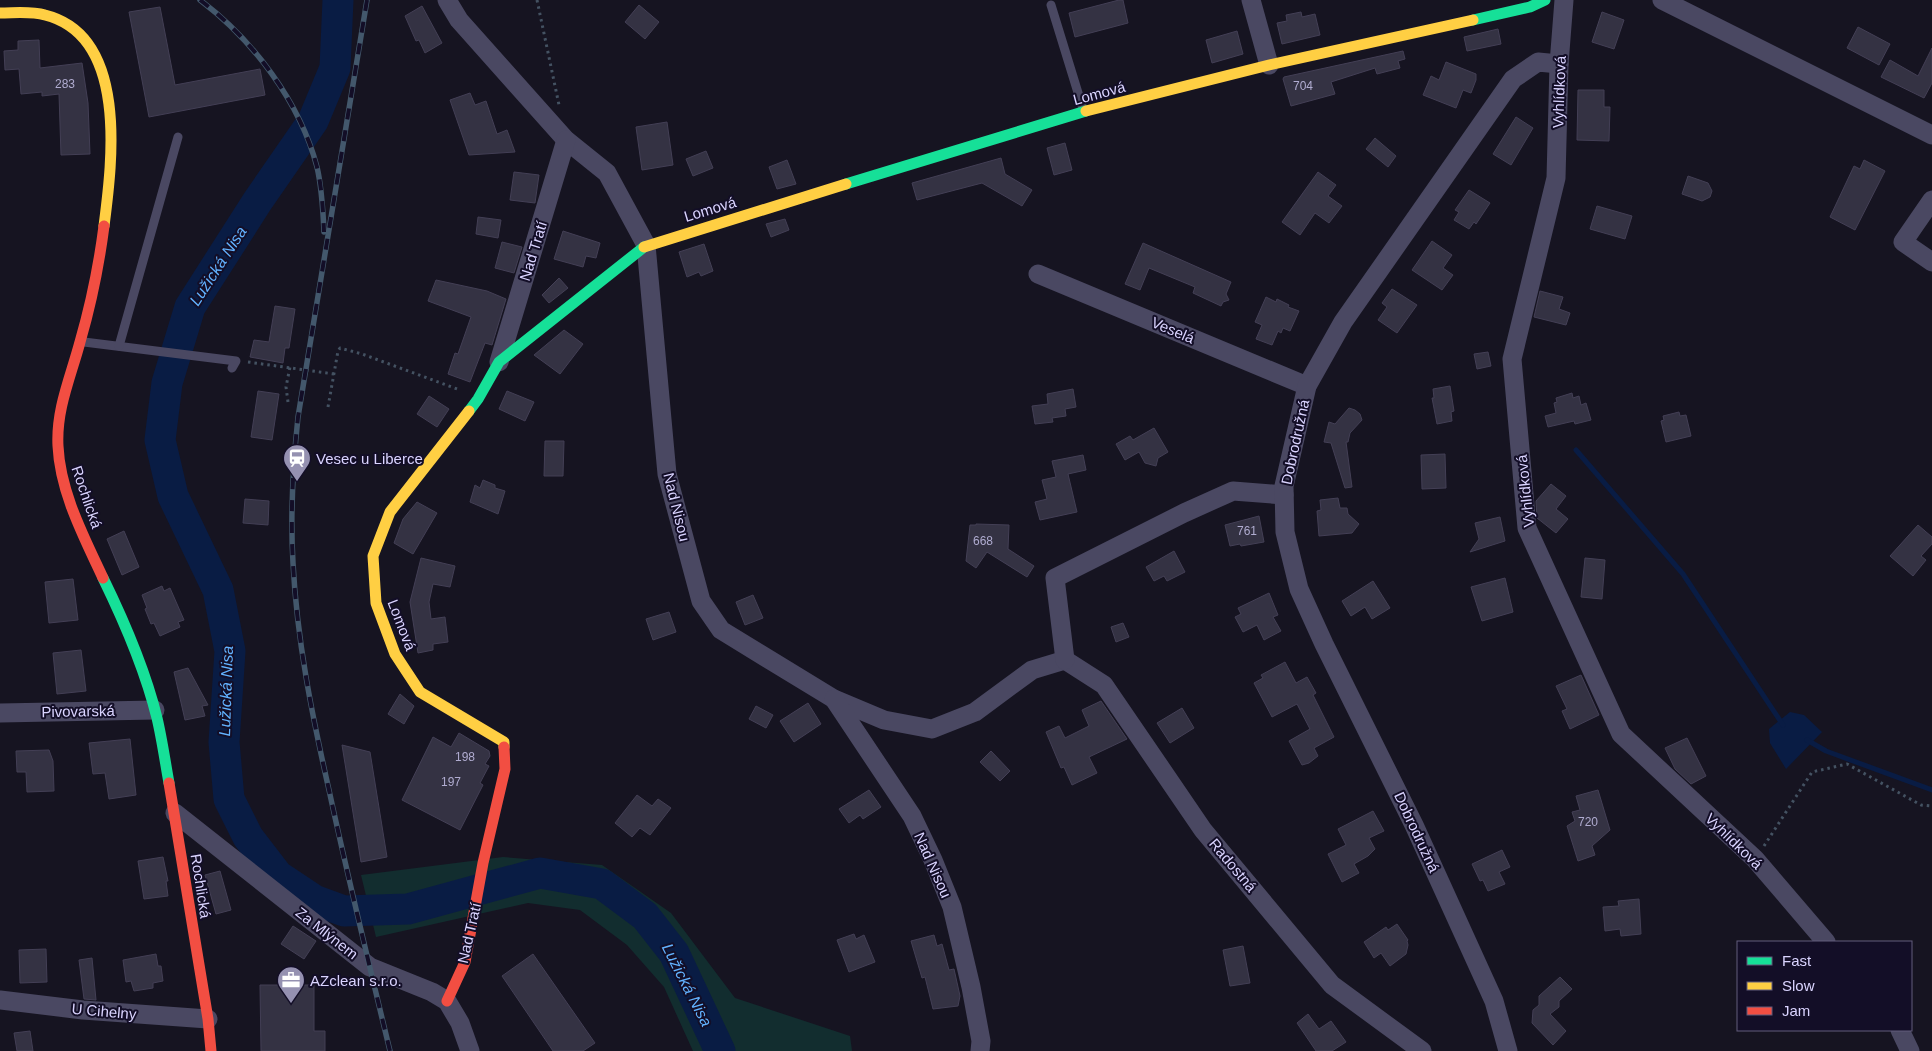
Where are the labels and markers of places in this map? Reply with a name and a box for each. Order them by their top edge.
station icon: Vesec u Liberce [282,443,312,482]
place label: Vesec u Liberce [316,450,423,467]
office icon: AZclean s.r.o. [276,965,306,1004]
place label: AZclean s.r.o. [310,972,402,989]

